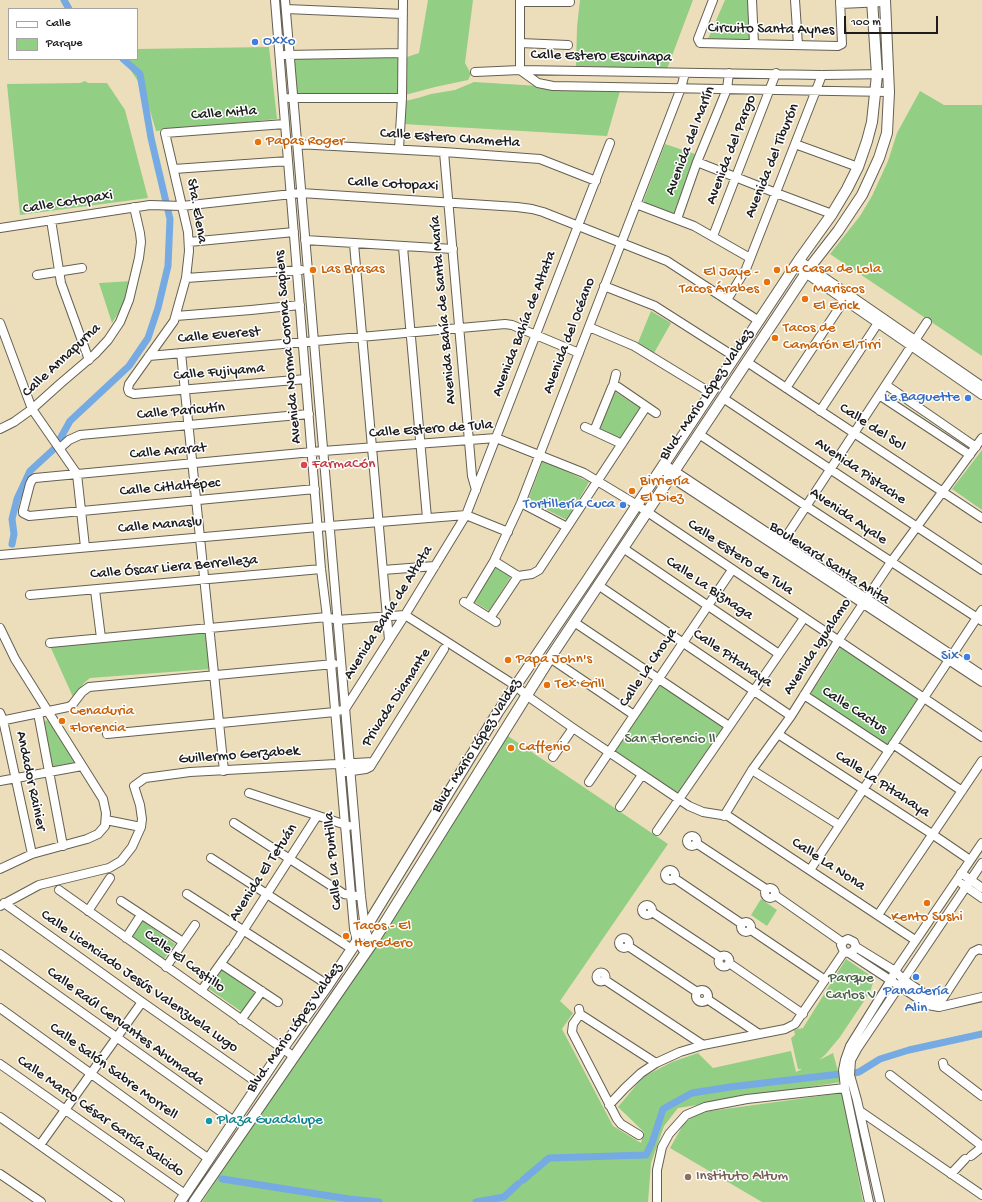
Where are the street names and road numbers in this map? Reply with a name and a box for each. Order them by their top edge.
street label: Circuito Santa Aynes [708,20,834,40]
street label: Calle Estero Escuinapa [530,47,672,67]
street label: Avenida del Marlín [662,84,720,198]
street label: Avenida del Pargo [703,93,761,207]
street label: Avenida del Tiburón [742,101,804,221]
street label: Calle Mitla [191,103,257,125]
street label: Calle Estero Chametla [379,125,521,153]
street label: Calle Cotopaxi [347,174,439,196]
street label: Sta. Elena [181,177,211,245]
street label: Calle Cotopaxi [22,187,114,219]
street label: Avenida Bahía de Santa María [427,215,461,405]
street label: Avenida Bahía de Altata [489,249,561,399]
street label: Avenida Norma Corona Sapiens [272,250,306,444]
street label: Avenida del Océano [540,275,600,397]
street label: Calle Annapurna [19,320,105,402]
street label: Calle Everest [177,323,261,349]
street label: Blvd. Mario López Valdez [656,326,758,464]
street label: Calle Fujiyama [173,360,265,386]
street label: Calle Paricutín [136,399,226,425]
street label: Calle del Sol [835,400,909,456]
street label: Calle Estero de Tula [368,417,494,443]
street label: Avenida Pistache [811,435,909,509]
street label: Calle Ararat [129,440,207,464]
street label: Calle Citlaltépec [119,475,221,501]
street label: Avenida Ayale [806,484,890,550]
street label: Calle Manaslu [117,513,203,539]
street label: Calle Estero de Tula [683,516,797,600]
street label: Boulevard Santa Anita [765,518,893,610]
street label: Avenida Bahía de Altata [340,543,438,683]
street label: Calle Óscar Liera Berrelleza [90,552,258,584]
street label: Calle La Biznaga [662,553,756,625]
street label: Avenida Igualamo [780,595,856,699]
street label: Calle La Choya [616,625,682,711]
street label: Calle Pitahaya [689,626,775,692]
street label: Privada Diamante [358,645,436,751]
street label: Blvd. Mario López Valdez [428,676,526,816]
street label: Calle Cactus [818,683,890,739]
street label: Andador Rainier [11,730,49,832]
street label: Guillermo Gerzabek [178,743,300,769]
street label: Calle La Pitahaya [831,748,933,822]
street label: Calle La Puntilla [321,811,347,911]
street label: Avenida El Tetuán [226,821,302,925]
street label: Calle La Nona [788,834,868,896]
street label: Calle Licenciado Jesús Valenzuela Lugo [37,907,241,1057]
street label: Calle El Castillo [140,926,228,998]
street label: Blvd. Mario López Valdez [243,959,347,1097]
street label: Calle Raúl Cervantes Ahumada [43,964,207,1090]
street label: Calle Salón Sabre Morrell [45,1019,181,1125]
street label: Calle Marco César García Salcido [13,1052,187,1182]

